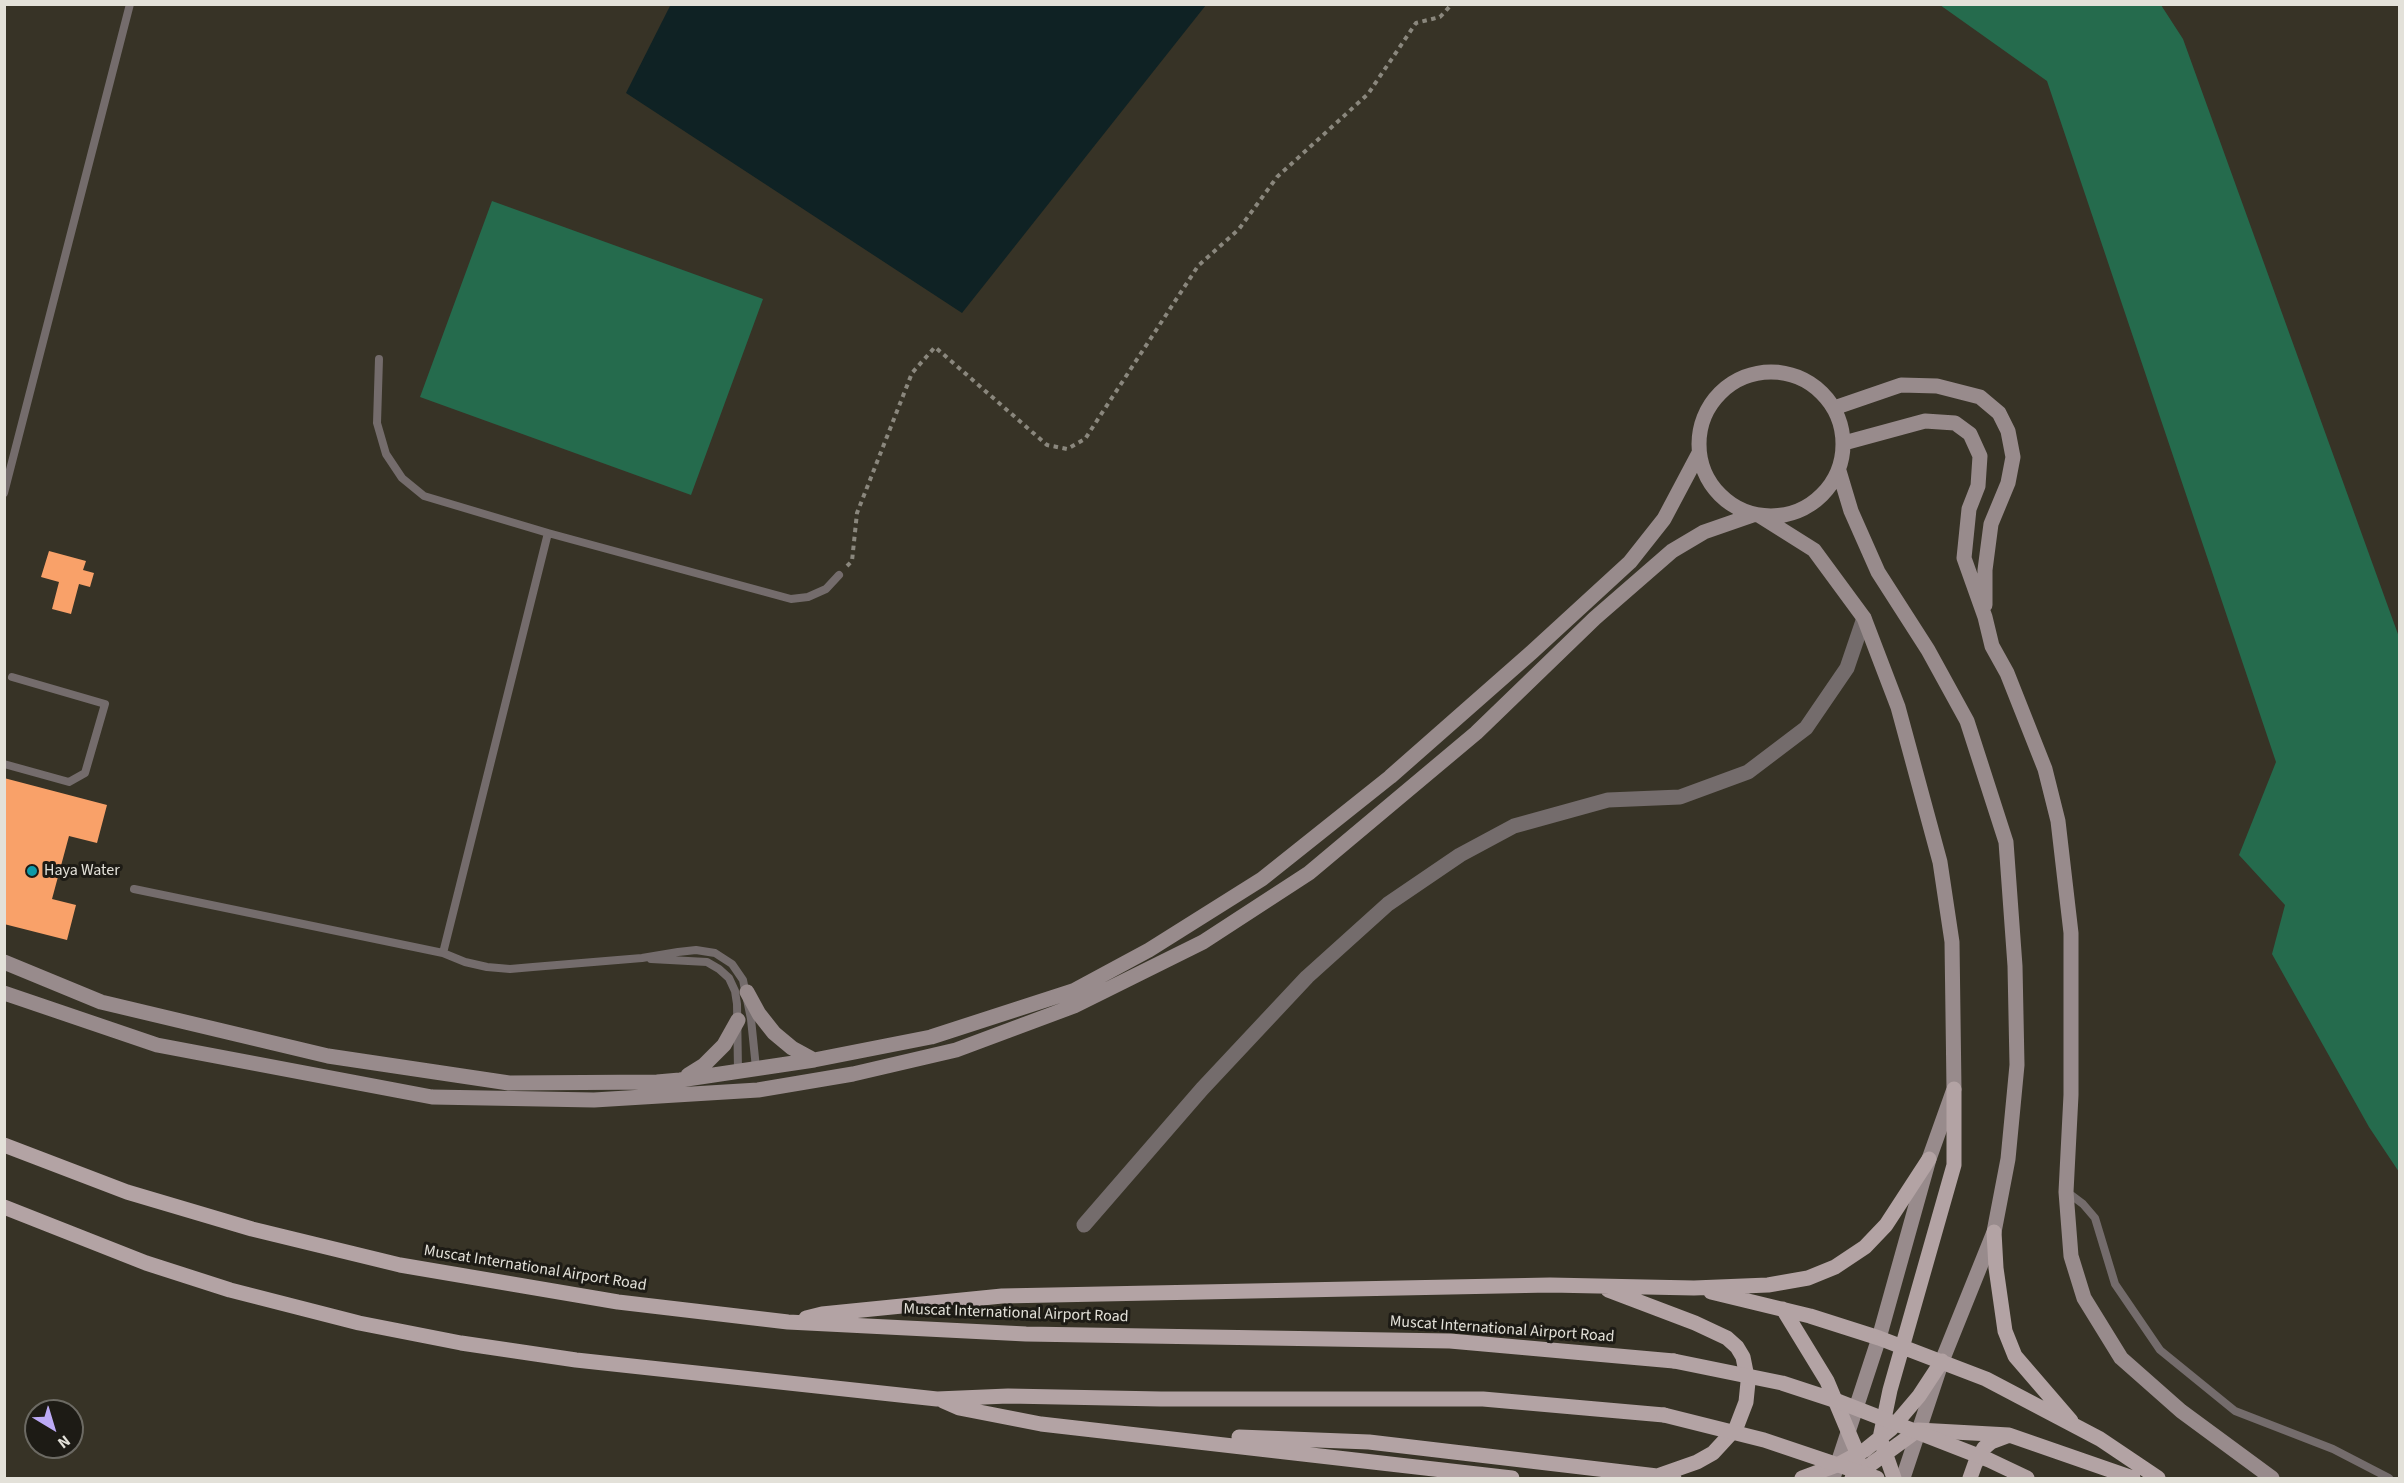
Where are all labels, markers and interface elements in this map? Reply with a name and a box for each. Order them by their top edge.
place label: Haya Water [44,861,120,881]
marker: Haya Water [25,864,39,878]
street label: Muscat International Airport Road [422,1242,648,1296]
street label: Muscat International Airport Road [903,1300,1129,1328]
street label: Muscat International Airport Road [1389,1313,1615,1347]
north arrow [24,1399,84,1459]
text: N [53,1430,75,1454]

